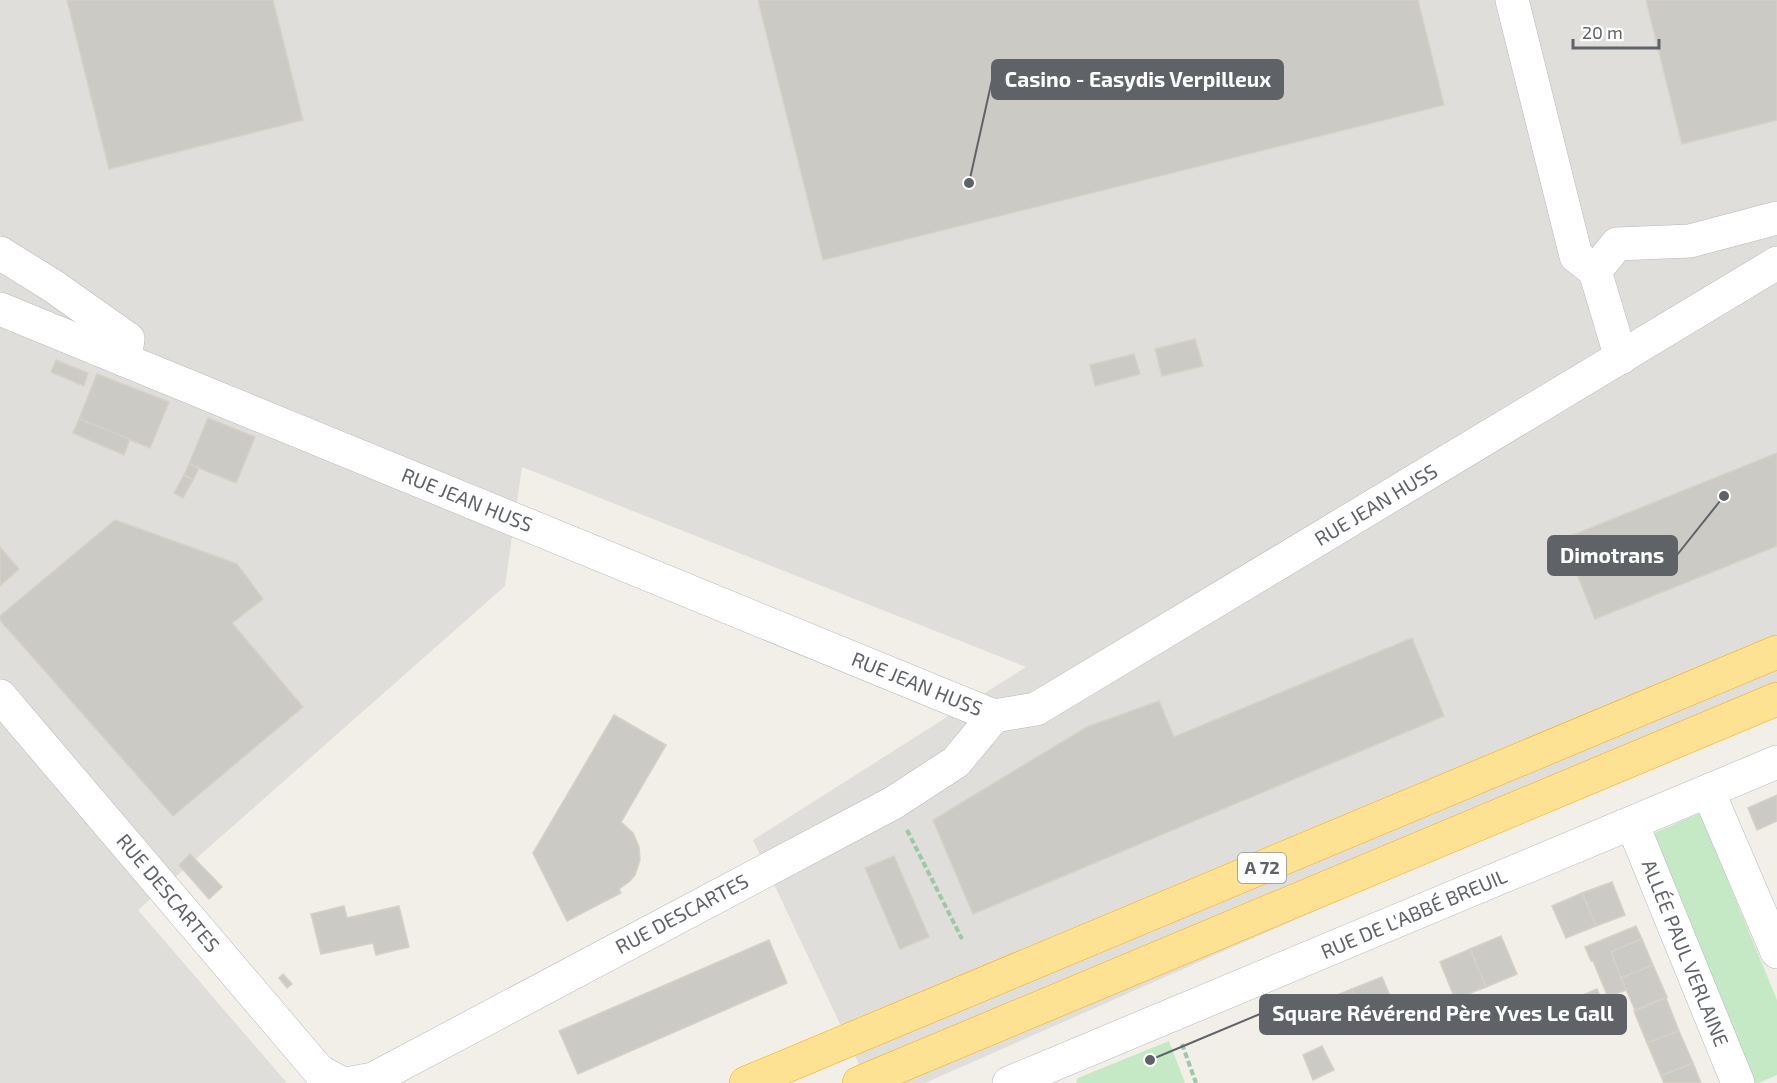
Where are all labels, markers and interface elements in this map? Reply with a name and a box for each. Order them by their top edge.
scale bar [1573,12,1658,50]
text: 20 m [1582,21,1623,43]
callout: Casino - Easydis Verpilleux [992,60,1283,99]
text: Casino - Easydis Verpilleux [1005,66,1271,92]
street label: RUE JEAN HUSS [1310,458,1441,550]
street label: RUE JEAN HUSS [398,462,536,536]
callout: Dimotrans [1548,536,1677,575]
text: Dimotrans [1560,542,1664,567]
street label: RUE JEAN HUSS [848,646,986,720]
street label: RUE DESCARTES [112,828,225,956]
road number: A 72 [1238,853,1286,883]
street label: ALLÉE PAUL VERLAINE [1637,856,1734,1050]
street label: RUE DE L'ABBÉ BREUIL [1317,863,1510,963]
street label: RUE DESCARTES [611,868,752,958]
callout: Square Révérend Père Yves Le Gall [1260,995,1626,1034]
text: Square Révérend Père Yves Le Gall [1272,1000,1614,1025]

